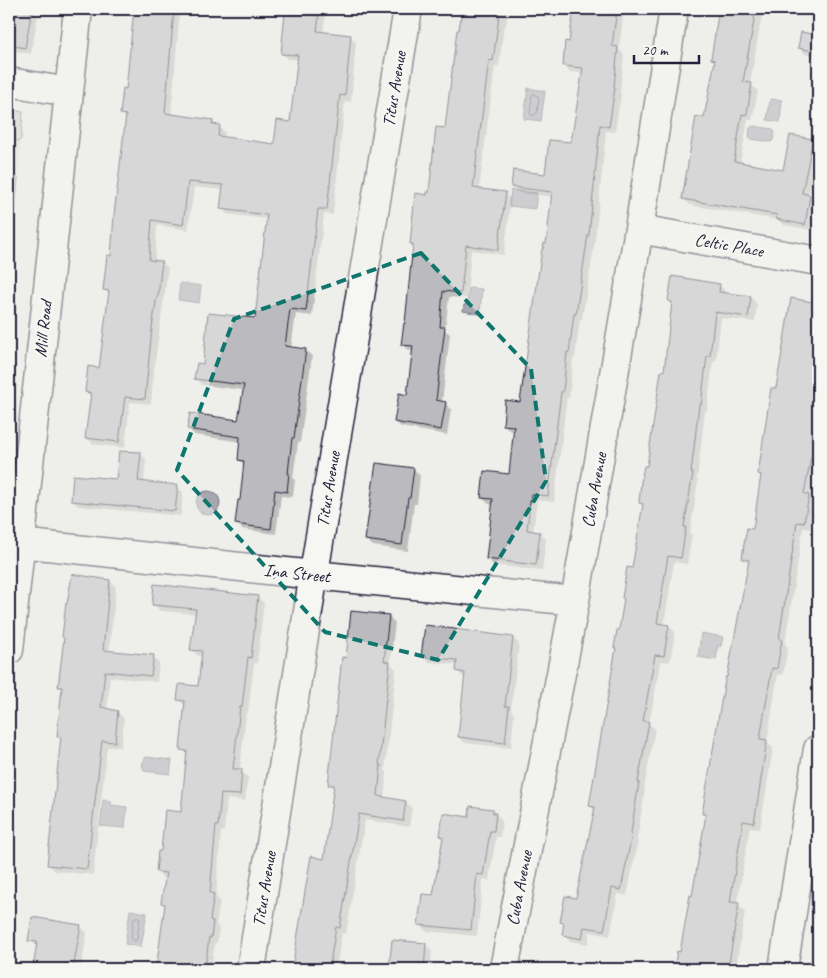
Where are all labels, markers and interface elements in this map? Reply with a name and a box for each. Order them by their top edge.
scale bar [634,32,700,64]
text: 20 m [642,41,669,60]
street label: Titus Avenue [377,49,411,128]
street label: Celtic Place [693,228,766,262]
street label: Mill Road [29,297,57,358]
street label: Titus Avenue [311,449,345,528]
street label: Cuba Avenue [577,450,612,529]
street label: Ina Street [263,559,333,588]
street label: Cuba Avenue [501,848,537,927]
street label: Titus Avenue [247,849,281,928]

